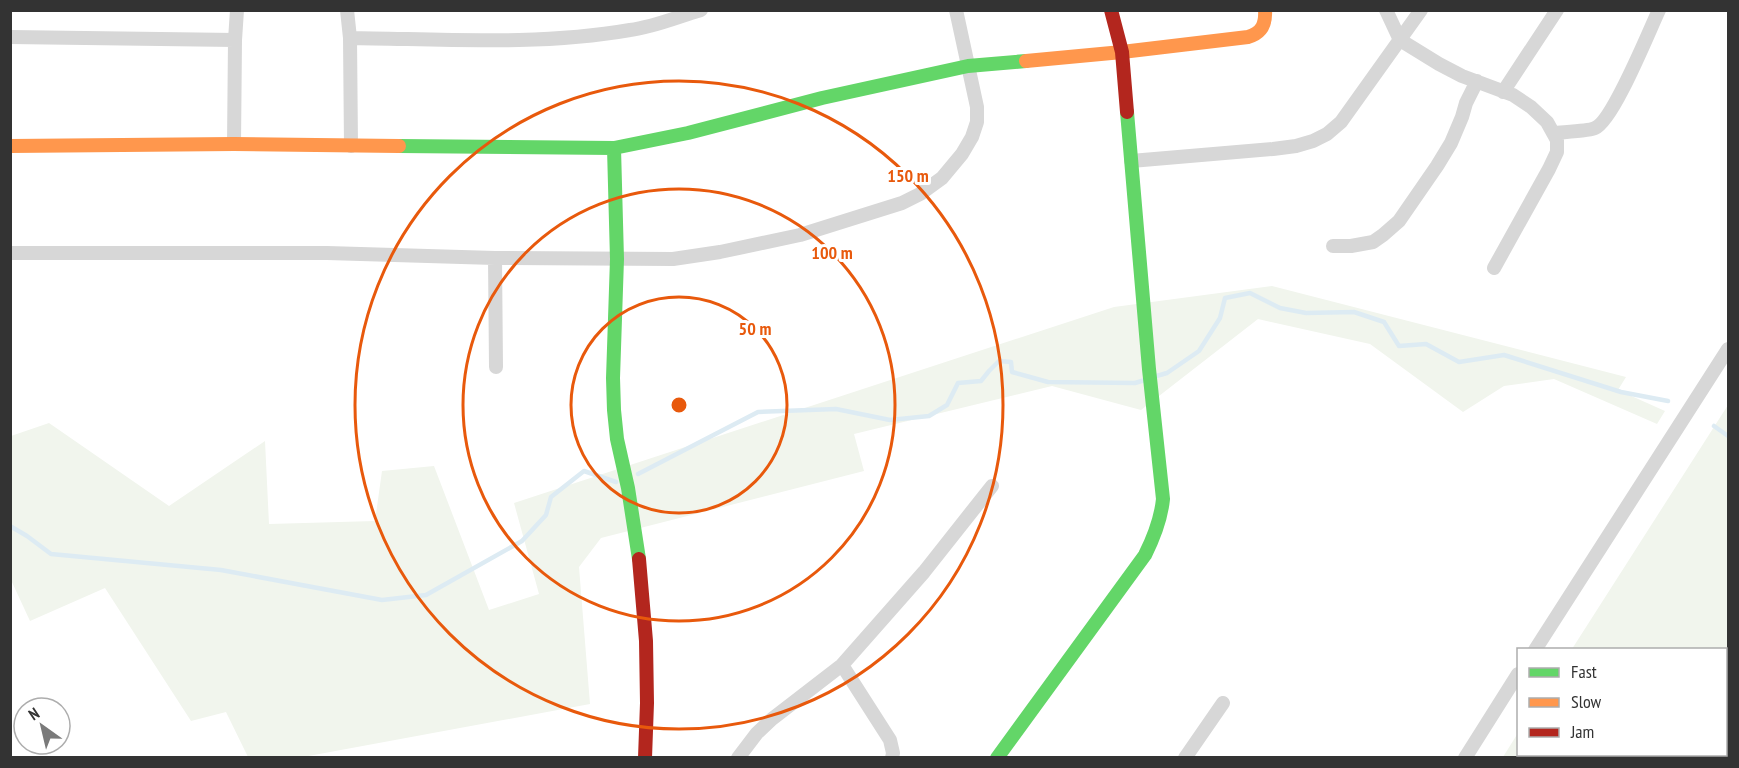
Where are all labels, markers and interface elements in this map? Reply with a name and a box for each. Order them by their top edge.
text: 150 m [887,164,929,187]
text: 100 m [811,241,853,264]
text: 50 m [739,317,771,340]
centre of rings [669,395,689,415]
legend [1517,648,1727,756]
text: Fast [1571,660,1597,683]
text: Slow [1571,690,1602,713]
north arrow [12,696,72,756]
text: N [24,703,43,724]
text: Jam [1570,720,1594,743]

